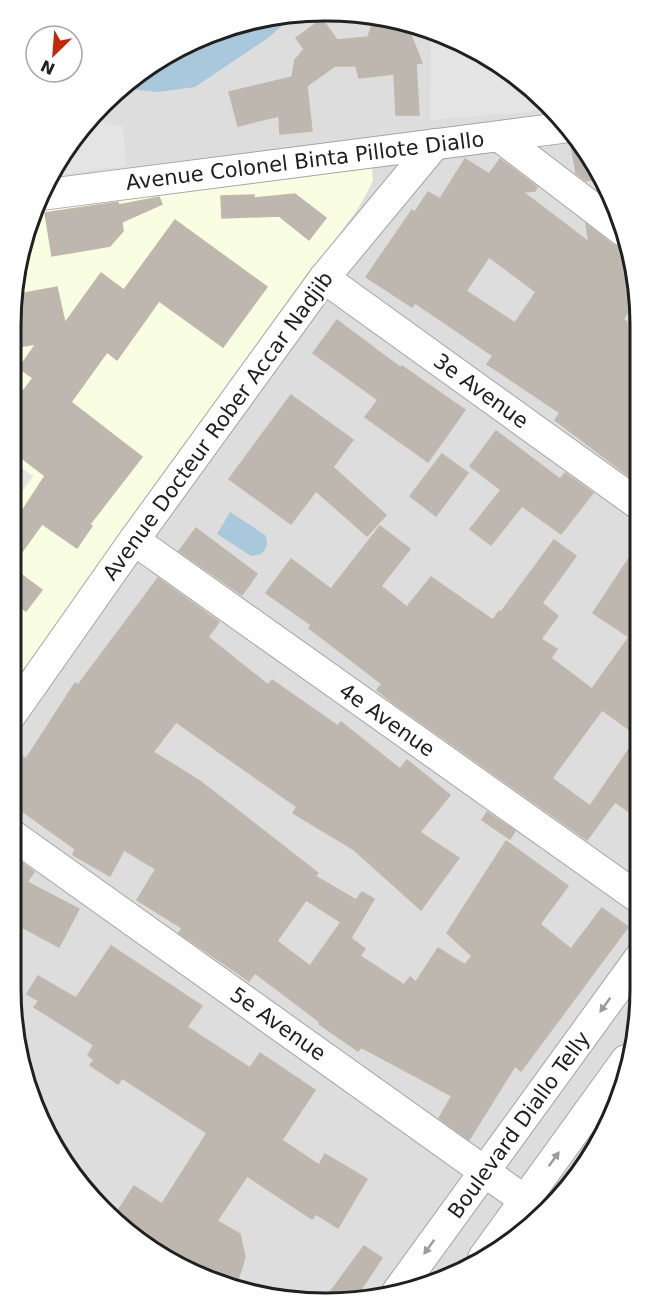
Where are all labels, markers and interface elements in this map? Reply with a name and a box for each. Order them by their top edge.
north arrow [24,24,84,84]
text: N [38,56,58,79]
street label: Avenue Colonel Binta Pillote Diallo [125,127,485,195]
street label: Avenue Docteur Rober Accar Nadjib [98,267,338,585]
street label: 3e Avenue [429,349,533,433]
street label: 4e Avenue [335,678,439,762]
street label: 5e Avenue [226,982,330,1066]
one-way arrow [600,997,612,1012]
street label: Boulevard Diallo Telly [443,1027,595,1223]
one-way arrow [548,1152,560,1168]
one-way arrow [423,1239,435,1255]

